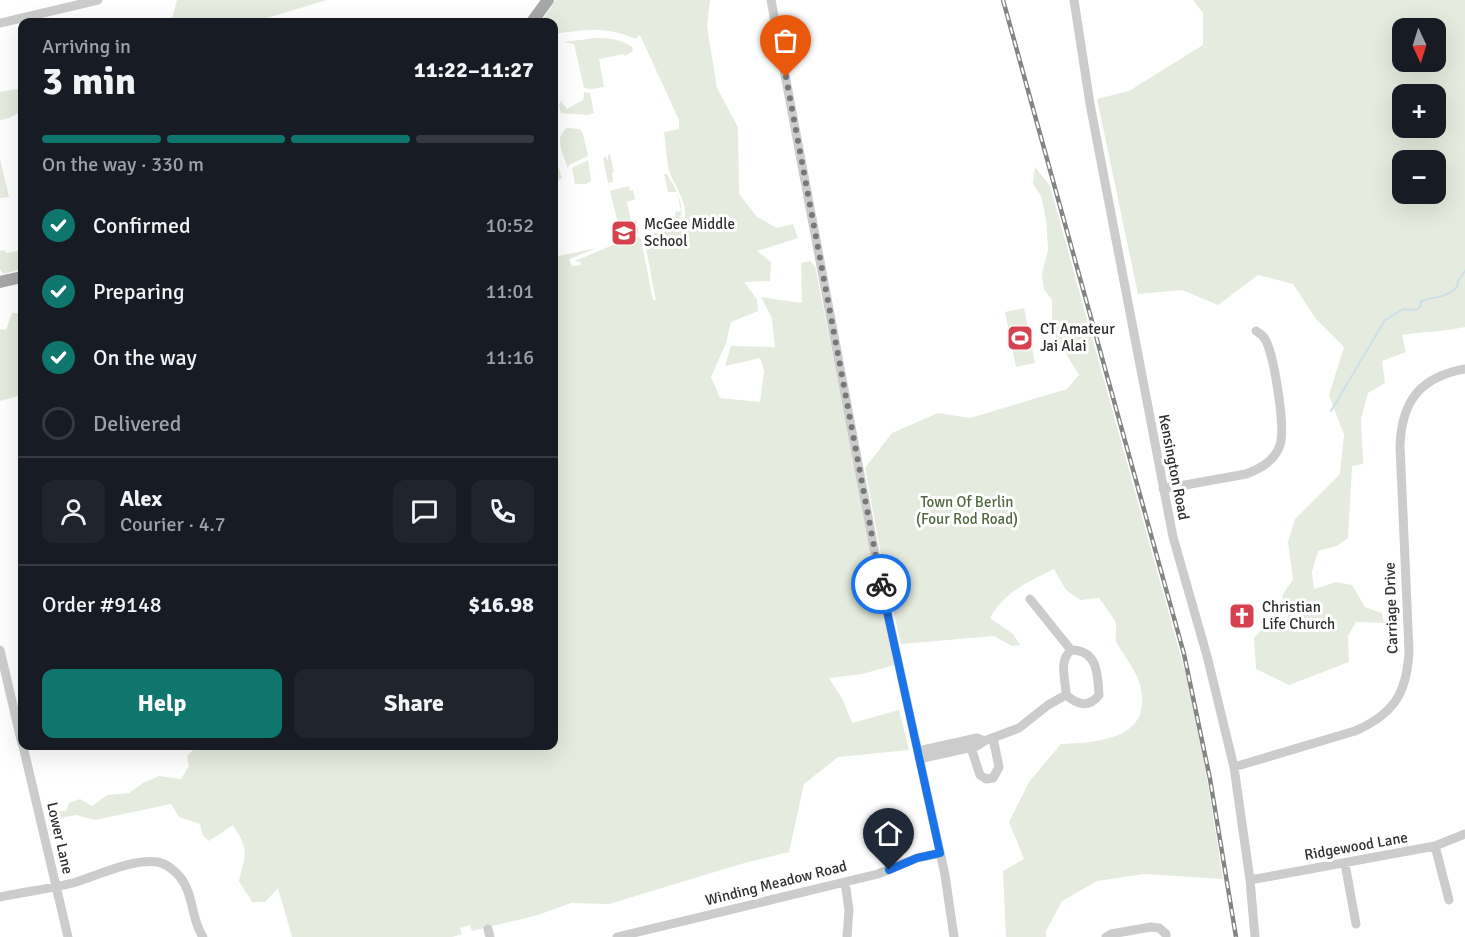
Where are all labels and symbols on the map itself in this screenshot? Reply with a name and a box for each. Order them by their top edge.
pin [760,15,811,77]
north arrow [1392,18,1446,72]
place label: McGee Middle School [644,215,735,250]
school or university icon: McGee Middle School [609,218,639,248]
place label: CT Amateur Jai Alai [1040,320,1115,355]
sports icon: CT Amateur Jai Alai [1005,323,1035,353]
street label: Kensington Road [1155,412,1193,522]
park label: Town Of Berlin (Four Rod Road) [916,493,1018,528]
courier [851,554,911,614]
street label: Carriage Drive [1380,562,1402,654]
place label: Christian Life Church [1262,598,1335,633]
church icon: Christian Life Church [1227,601,1257,631]
street label: Lower Lane [43,800,77,876]
pin [863,808,914,870]
street label: Ridgewood Lane [1303,828,1409,864]
street label: Winding Meadow Road [703,857,849,909]

